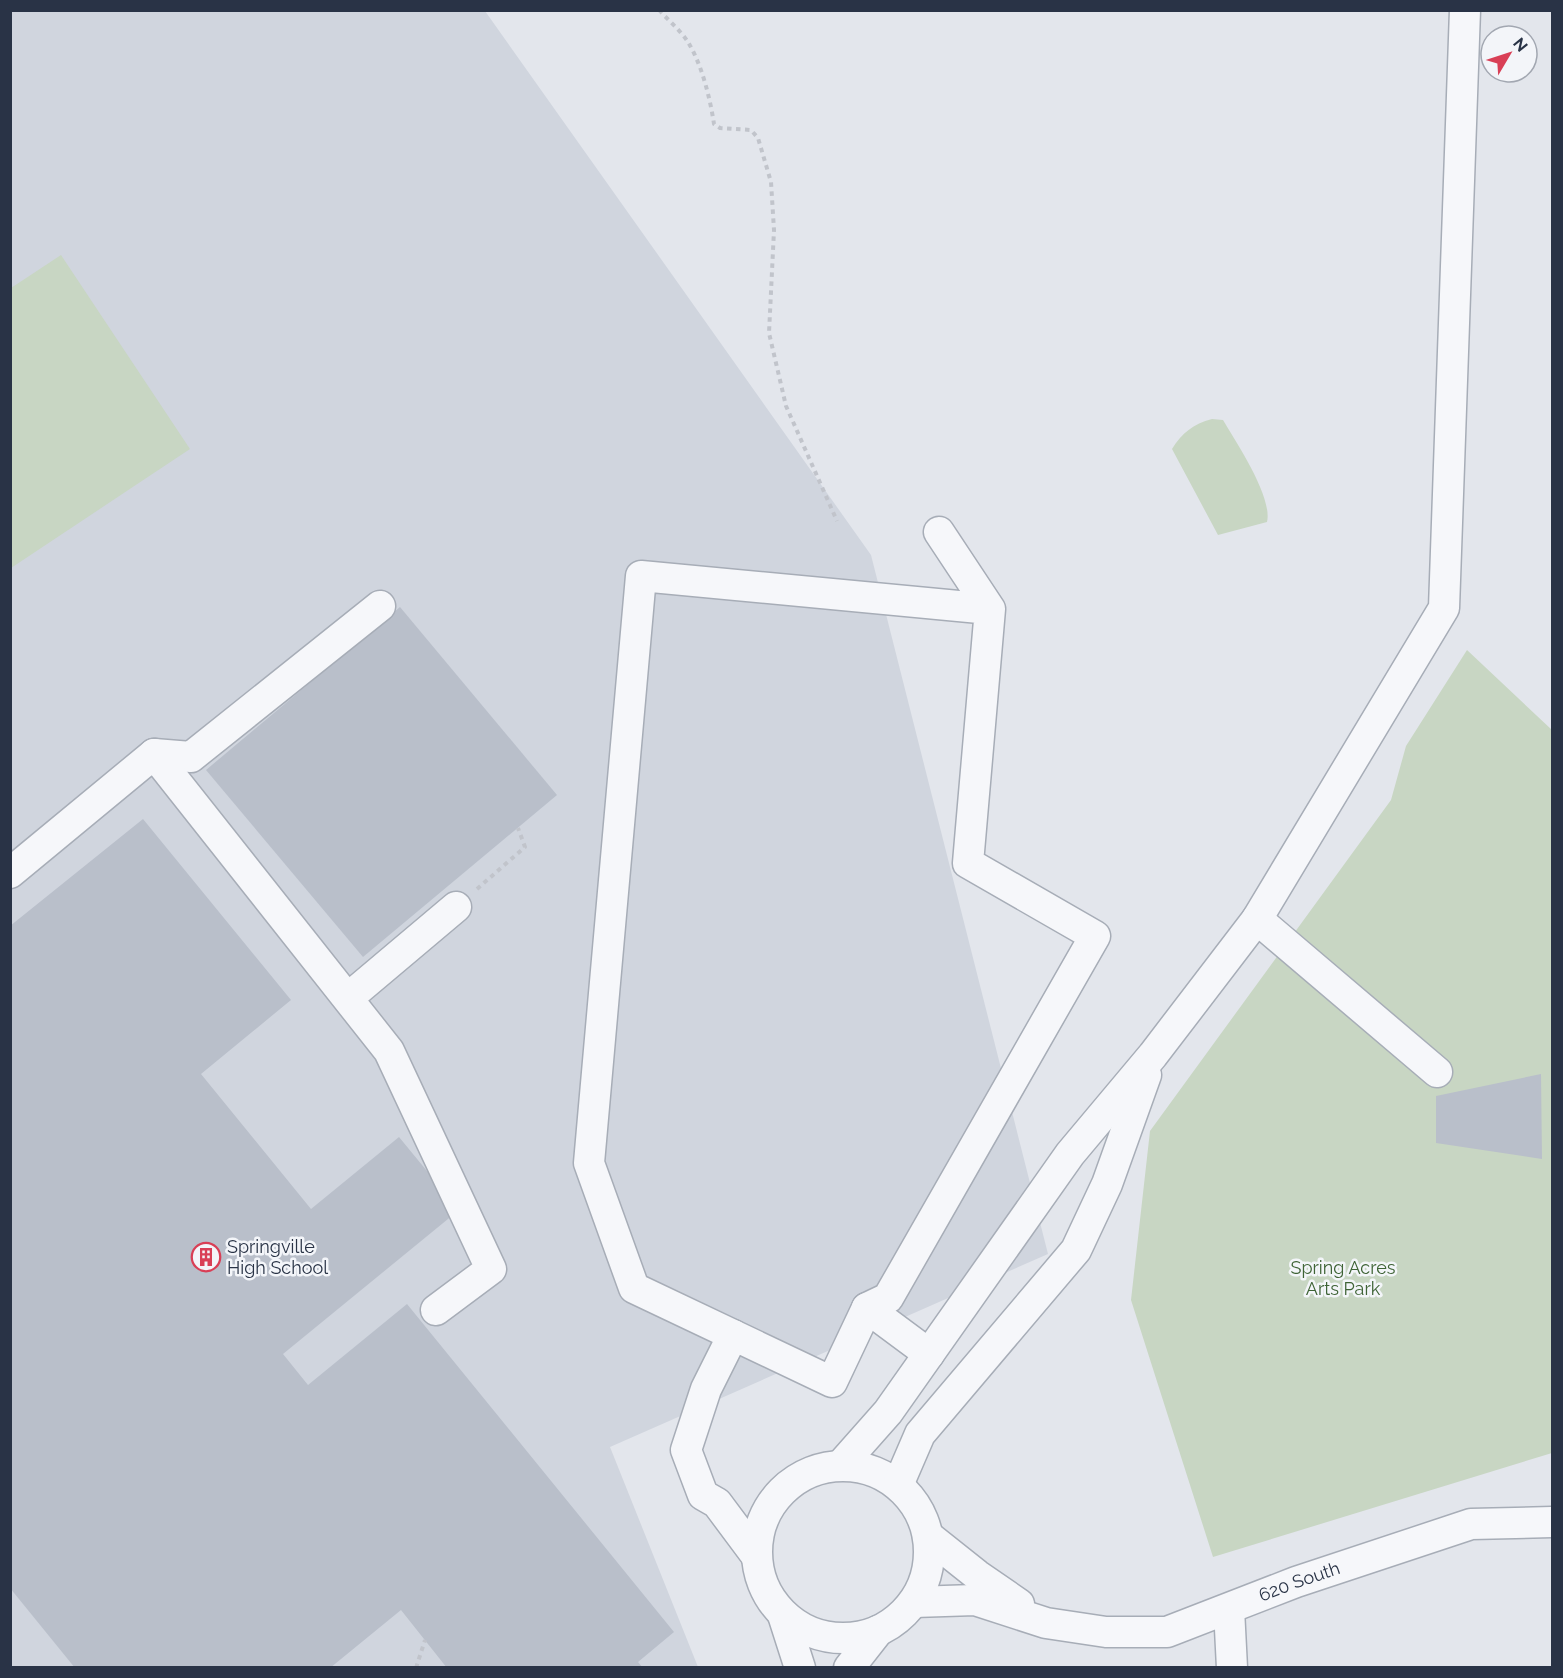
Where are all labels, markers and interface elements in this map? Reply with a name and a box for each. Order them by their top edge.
north arrow [1479,24,1539,84]
text: N [1509,34,1531,56]
place label: Springville High School [227,1236,328,1278]
building icon: Springville High School [190,1241,222,1273]
park label: Spring Acres Arts Park [1291,1257,1396,1299]
street label: 620 South [1256,1557,1343,1605]

